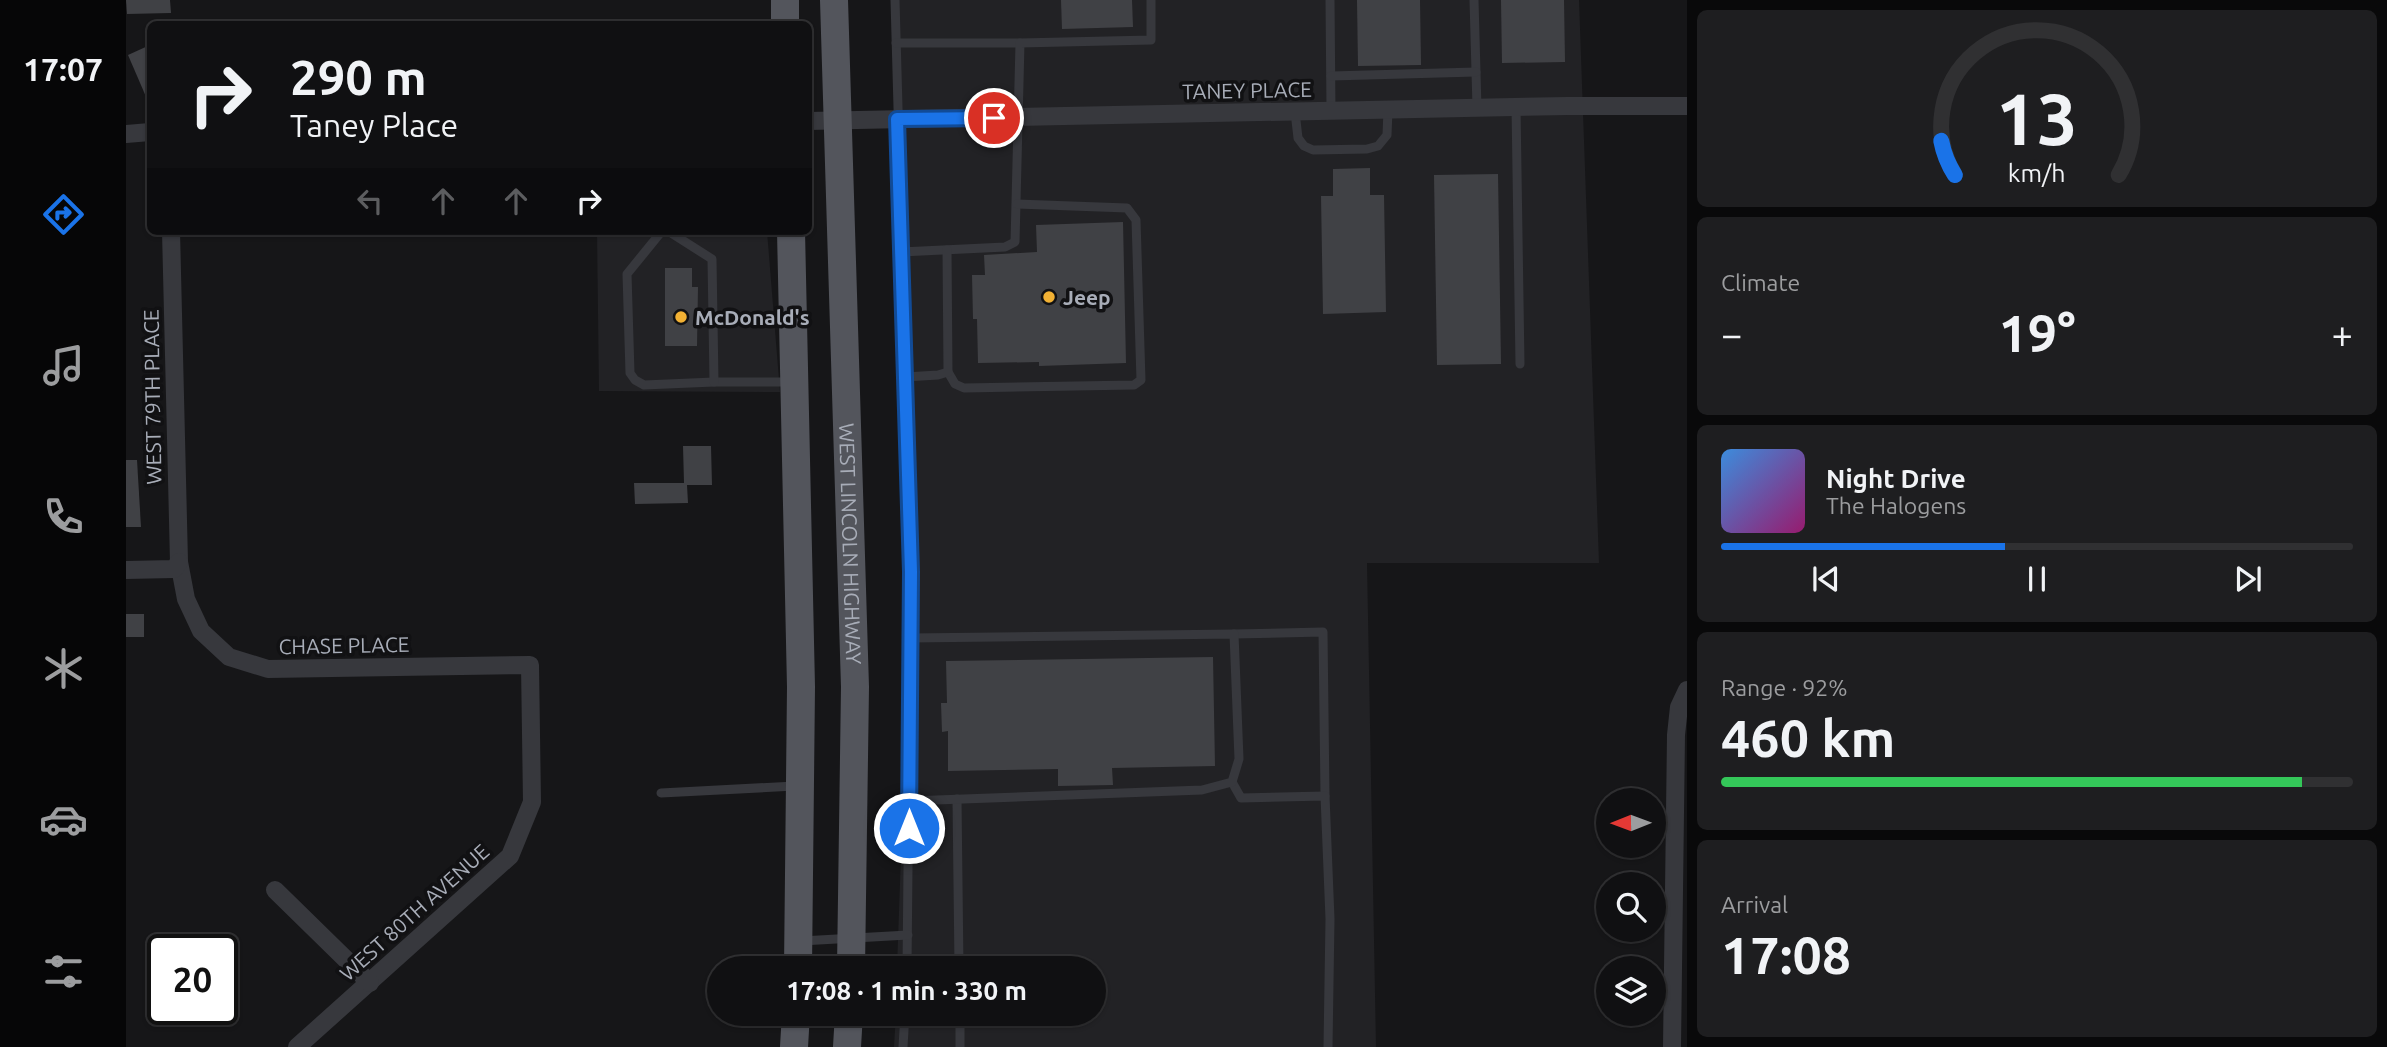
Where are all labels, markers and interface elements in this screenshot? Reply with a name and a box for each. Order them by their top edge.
icon: right [175,49,266,140]
text: 290 m [290,49,427,104]
text: 17:07 [23,51,103,87]
street label: TANEY PLACE [1182,77,1312,103]
text: 13 [1996,77,2078,159]
pin [964,88,1024,148]
icon: arrive [975,99,1013,137]
text: Taney Place [290,107,458,143]
text: km/h [2008,159,2066,187]
icon: left [351,182,389,220]
icon: ahead [424,182,462,220]
icon: ahead [497,182,535,220]
icon: right [570,182,608,220]
icon: directions [39,190,88,239]
text: Climate [1721,270,1800,295]
place label: Jeep [1063,285,1111,309]
marker: Jeep [1041,289,1057,305]
text: 19° [1998,304,2076,362]
place label: McDonald's [695,305,810,329]
street label: WEST 79TH PLACE [138,309,166,485]
marker: McDonald's [673,309,689,325]
text: − [1721,313,1742,355]
text: + [2332,313,2353,355]
icon: music [39,341,88,390]
street label: WEST LINCOLN HIGHWAY [835,423,866,665]
text: Night Drive [1826,464,1966,493]
icon: phone [39,492,88,541]
text: The Halogens [1826,493,1966,518]
icon: previous [1807,560,1845,598]
icon: pause [2018,560,2056,598]
icon: next [2229,560,2267,598]
street label: CHASE PLACE [278,632,410,658]
icon: climate [39,644,88,693]
text: Range · 92% [1721,675,1848,700]
text: 460 km [1721,709,1895,767]
north arrow [1596,788,1666,858]
map controls [1596,788,1666,1026]
position arrow [872,791,946,865]
icon: car [39,795,88,844]
street label: WEST 80TH AVENUE [335,839,493,985]
button: search [1596,872,1666,942]
text: Arrival [1721,892,1788,917]
text: 17:08 [1721,926,1851,984]
speed limit sign: 20 [147,934,238,1025]
icon: filters [39,947,88,996]
button: layers [1596,956,1666,1026]
text: 17:08 · 1 min · 330 m [786,976,1027,1005]

